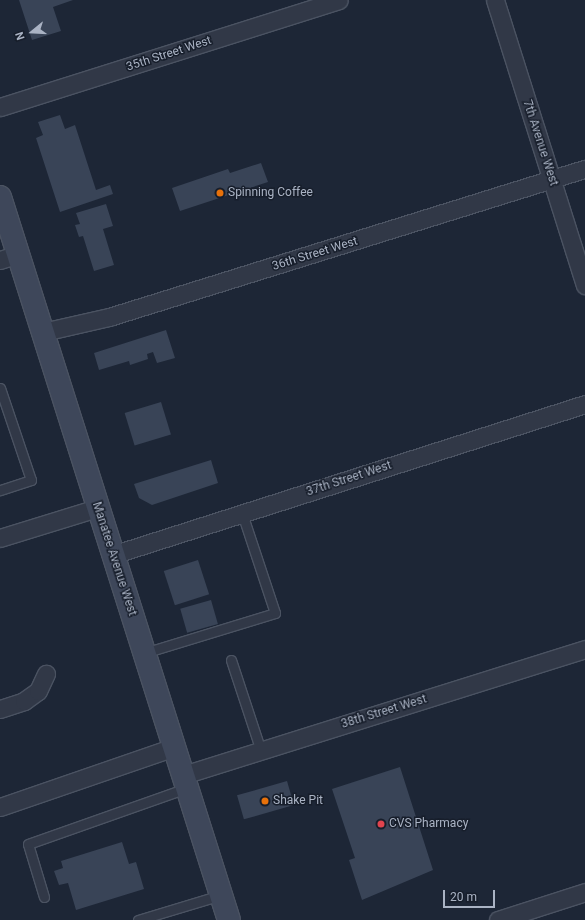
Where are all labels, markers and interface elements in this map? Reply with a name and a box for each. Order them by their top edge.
north arrow [12,12,52,52]
text: N [13,30,27,42]
street label: 35th Street West [125,33,213,75]
street label: 7th Avenue West [519,98,561,188]
place label: Spinning Coffee [228,186,313,200]
marker: Spinning Coffee [215,188,225,198]
street label: 36th Street West [271,234,359,274]
street label: 37th Street West [305,458,393,500]
street label: Manatee Avenue West [89,500,139,618]
street label: 38th Street West [340,692,428,732]
place label: Shake Pit [273,794,323,808]
marker: Shake Pit [260,796,270,806]
place label: CVS Pharmacy [389,817,468,831]
marker: CVS Pharmacy [376,819,386,829]
scale bar [445,882,497,908]
text: 20 m [450,890,477,904]

